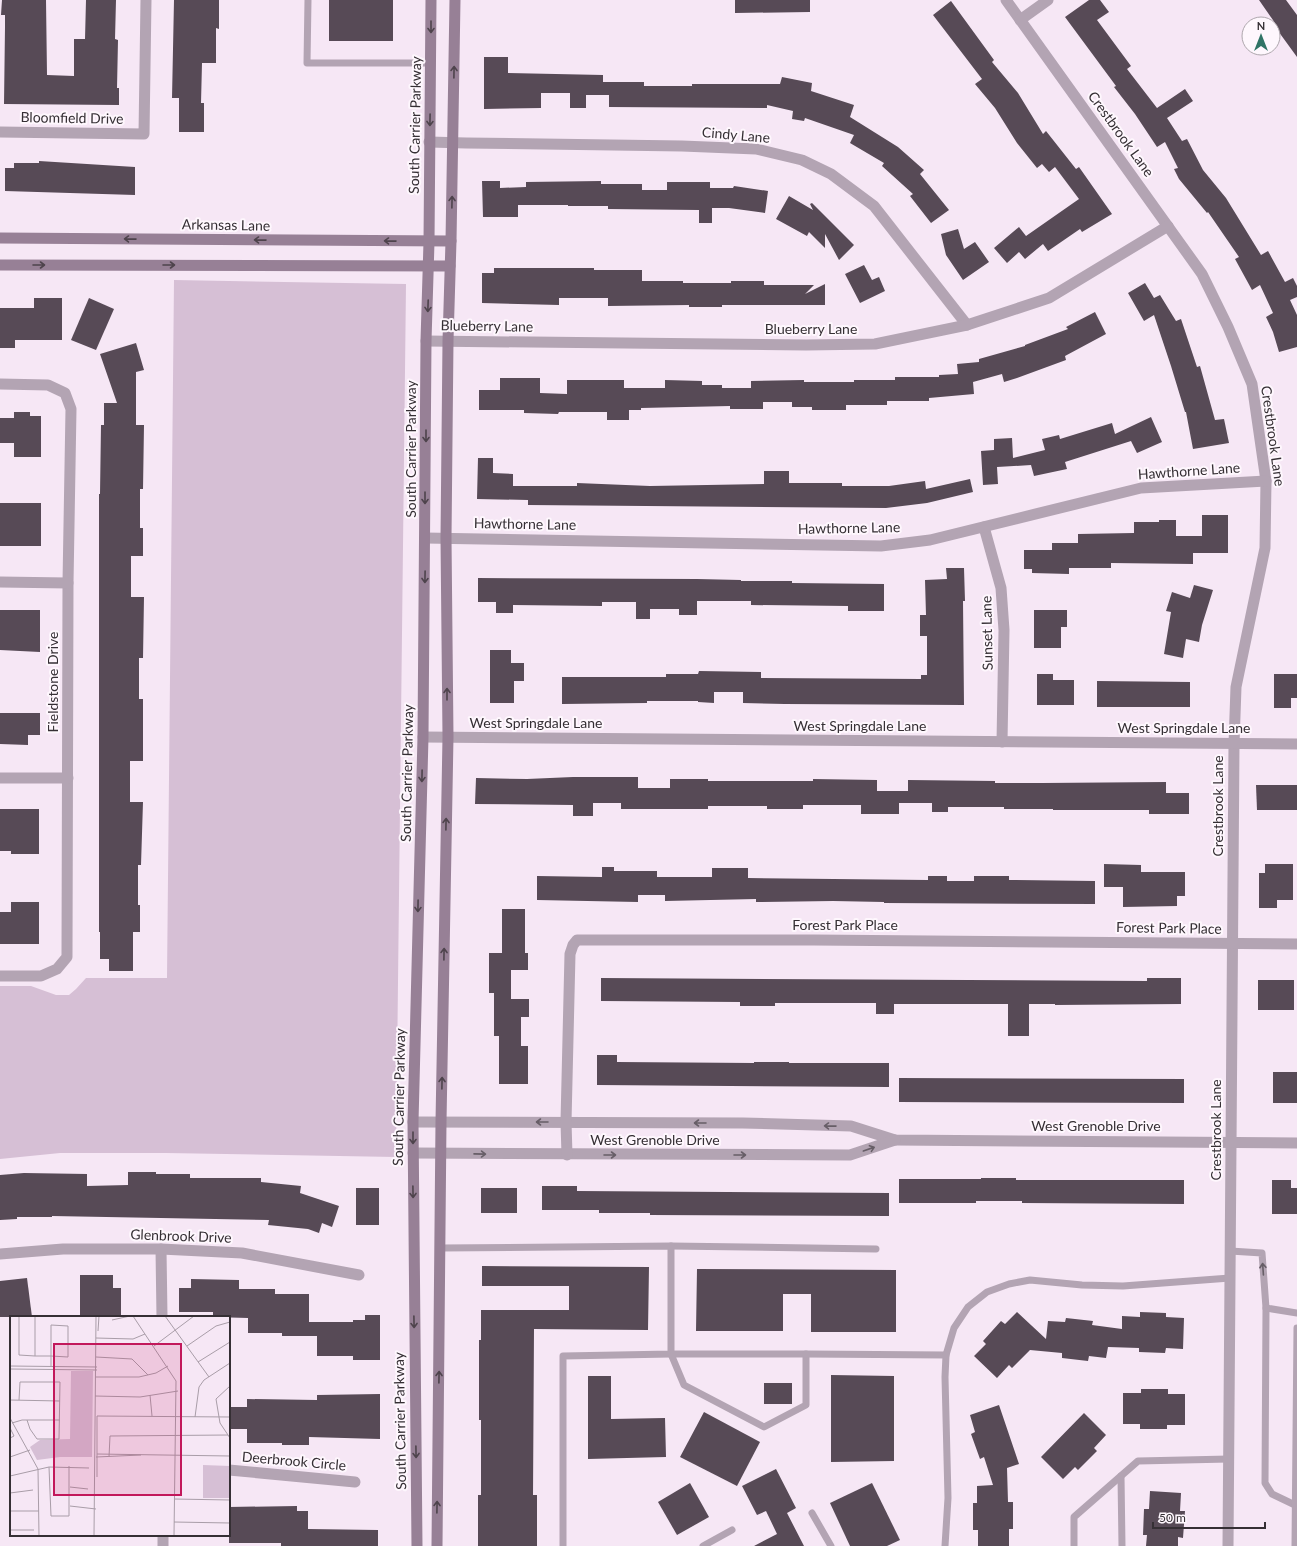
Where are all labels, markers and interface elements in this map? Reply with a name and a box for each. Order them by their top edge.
north arrow [1241,16,1281,56]
text: N [1257,19,1265,32]
one-way arrow [427,20,435,33]
street label: South Carrier Parkway [405,55,424,194]
one-way arrow [450,66,458,79]
street label: Crestbrook Lane [1085,88,1158,180]
street label: Bloomfield Drive [20,108,124,127]
one-way arrow [426,113,434,126]
street label: Cindy Lane [701,123,771,146]
one-way arrow [448,196,455,209]
street label: Arkansas Lane [182,215,270,234]
one-way arrow [124,235,137,243]
one-way arrow [254,236,267,244]
one-way arrow [384,237,397,245]
one-way arrow [32,261,45,269]
one-way arrow [162,261,175,269]
one-way arrow [424,299,431,312]
street label: Blueberry Lane [441,316,533,335]
street label: Blueberry Lane [765,320,857,337]
street label: South Carrier Parkway [402,379,419,518]
street label: Crestbrook Lane [1258,385,1289,487]
one-way arrow [422,429,430,442]
street label: Hawthorne Lane [1137,458,1241,483]
one-way arrow [421,491,429,504]
street label: Hawthorne Lane [474,514,576,533]
street label: Hawthorne Lane [798,518,900,537]
one-way arrow [421,570,429,583]
street label: Sunset Lane [977,596,996,670]
street label: Fieldstone Drive [44,632,61,732]
one-way arrow [443,688,451,701]
street label: South Carrier Parkway [397,703,416,842]
street label: West Springdale Lane [470,714,602,731]
street label: West Springdale Lane [794,717,926,734]
street label: West Springdale Lane [1118,719,1250,736]
street label: Crestbrook Lane [1209,755,1226,857]
one-way arrow [418,769,426,782]
one-way arrow [442,818,450,831]
one-way arrow [415,899,422,912]
street label: Forest Park Place [792,916,898,933]
street label: Forest Park Place [1116,918,1222,937]
one-way arrow [440,948,448,961]
street label: South Carrier Parkway [389,1027,408,1166]
one-way arrow [438,1077,446,1090]
street label: Crestbrook Lane [1207,1079,1224,1181]
street label: West Grenoble Drive [1031,1117,1161,1134]
one-way arrow [536,1118,549,1126]
one-way arrow [694,1119,707,1127]
one-way arrow [824,1122,837,1129]
one-way arrow [409,1131,417,1144]
street label: West Grenoble Drive [590,1131,720,1148]
one-way arrow [862,1144,874,1152]
one-way arrow [473,1150,486,1158]
one-way arrow [603,1151,616,1159]
one-way arrow [733,1151,746,1159]
one-way arrow [409,1185,417,1198]
street label: Glenbrook Drive [130,1225,232,1246]
one-way arrow [1260,1263,1267,1276]
one-way arrow [411,1315,418,1328]
inset map [10,1316,230,1536]
street label: South Carrier Parkway [390,1351,409,1490]
one-way arrow [435,1371,443,1384]
one-way arrow [412,1445,420,1458]
street label: Deerbrook Circle [241,1447,347,1474]
one-way arrow [433,1501,441,1514]
scale bar [1153,1504,1265,1530]
text: 50 m [1159,1510,1186,1525]

